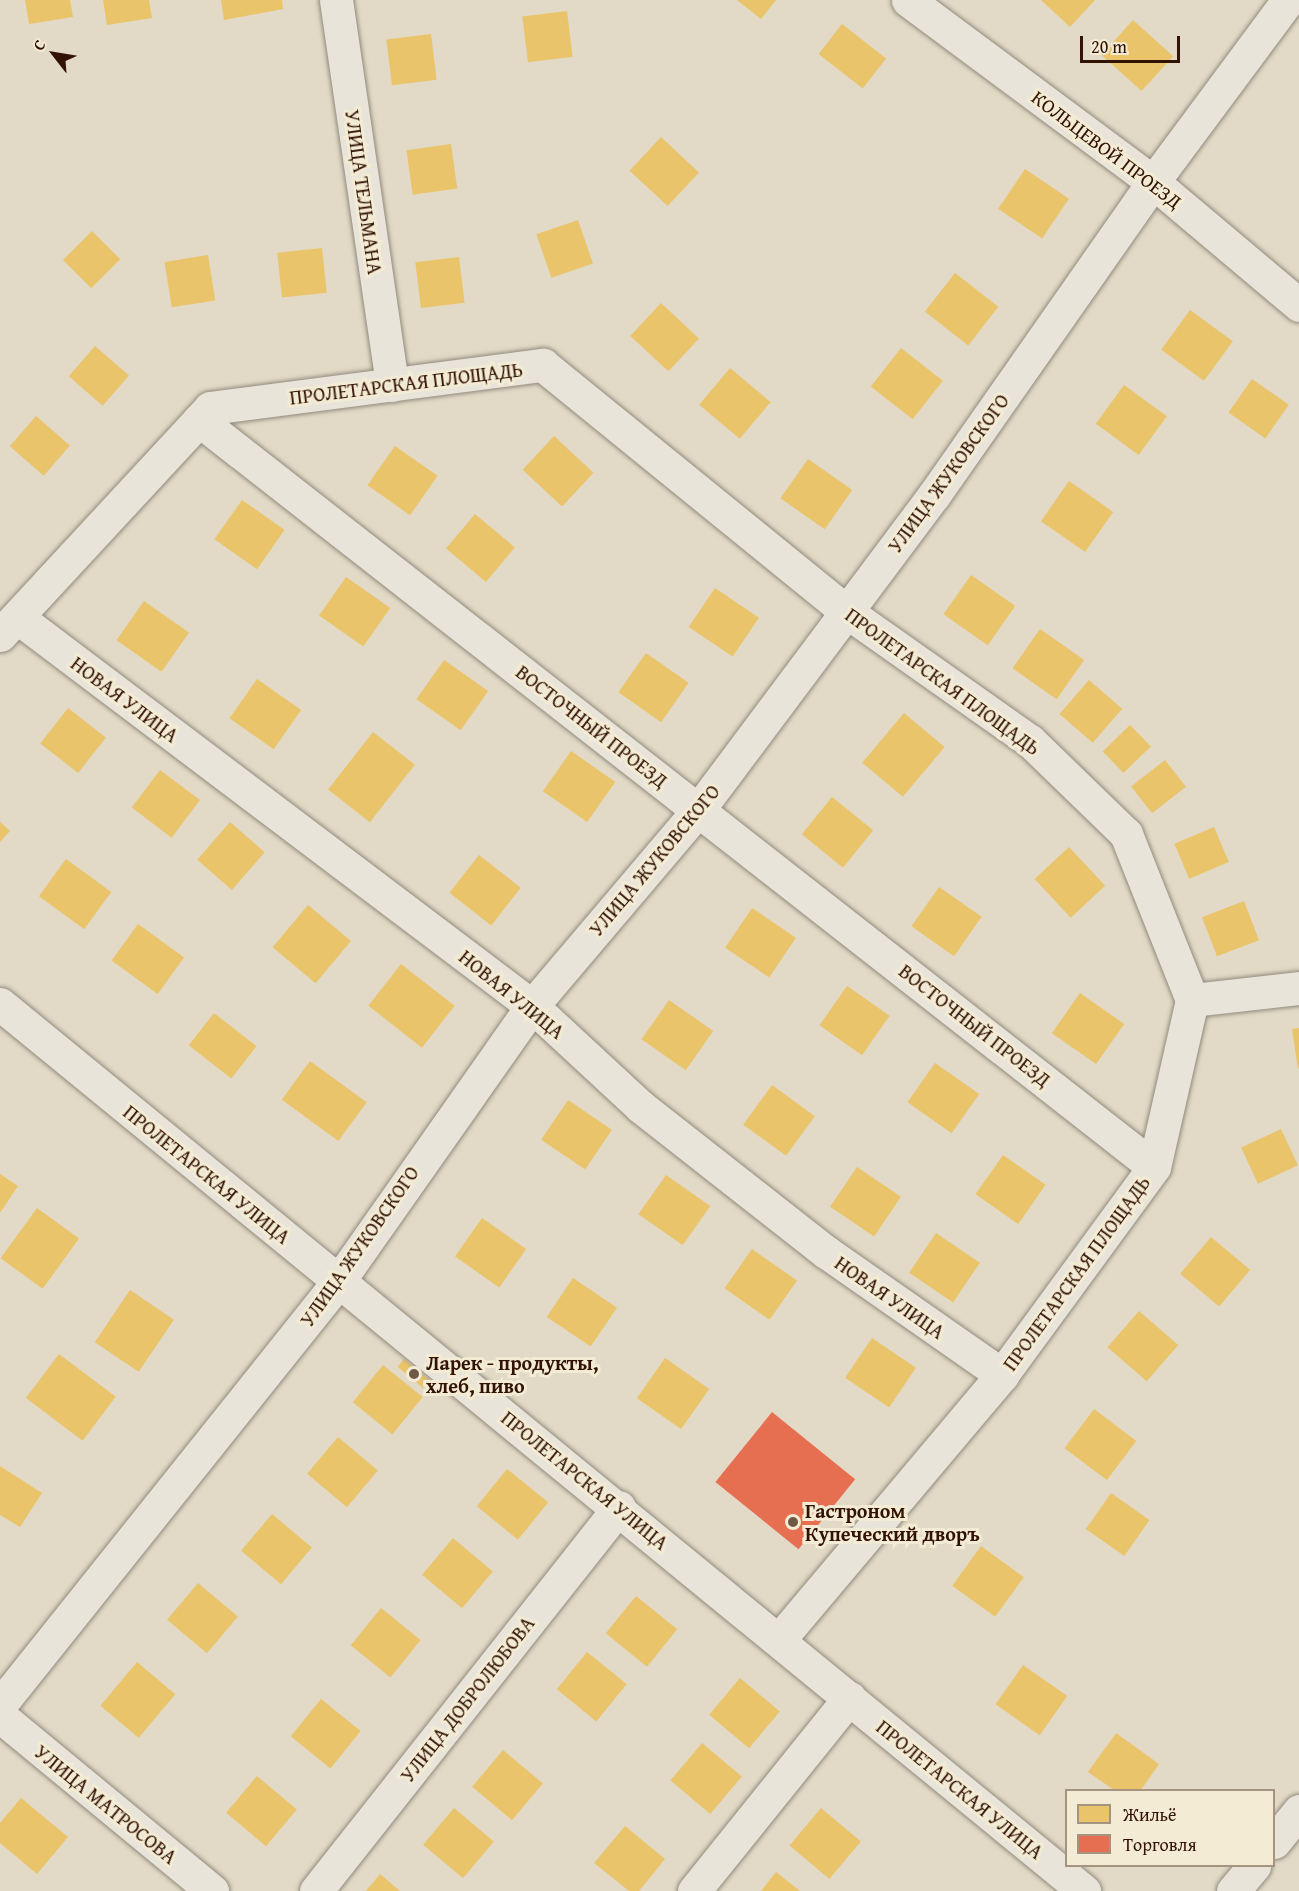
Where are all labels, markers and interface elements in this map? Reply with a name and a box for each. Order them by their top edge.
north arrow [24,24,84,84]
scale bar [1083,24,1184,62]
text: 20 m [1091,33,1127,60]
text: С [26,35,51,55]
street label: КОЛЬЦЕВОЙ ПРОЕЗД [1027,85,1187,213]
street label: УЛИЦА ТЕЛЬМАНА [341,108,387,276]
street label: ПРОЛЕТАРСКАЯ ПЛОЩАДЬ [288,357,524,409]
street label: УЛИЦА ЖУКОВСКОГО [882,389,1014,557]
street label: ПРОЛЕТАРСКАЯ ПЛОЩАДЬ [841,602,1045,760]
street label: НОВАЯ УЛИЦА [66,651,184,747]
street label: ВОСТОЧНЫЙ ПРОЕЗД [512,659,672,793]
street label: УЛИЦА ЖУКОВСКОГО [584,779,724,941]
street label: НОВАЯ УЛИЦА [455,944,569,1044]
street label: ВОСТОЧНЫЙ ПРОЕЗД [895,958,1055,1092]
street label: ПРОЛЕТАРСКАЯ УЛИЦА [119,1099,295,1249]
street label: УЛИЦА ЖУКОВСКОГО [295,1161,423,1331]
street label: ПРОЛЕТАРСКАЯ ПЛОЩАДЬ [997,1171,1155,1375]
street label: НОВАЯ УЛИЦА [831,1250,949,1344]
place label: Ларек - продукты, хлеб, пиво [426,1350,598,1397]
marker: Ларек - продукты, хлеб, пиво [407,1367,421,1381]
street label: ПРОЛЕТАРСКАЯ УЛИЦА [497,1405,673,1555]
place label: Гастроном Купеческий дворъ [805,1498,980,1545]
marker: Гастроном Купеческий дворъ [786,1515,800,1529]
street label: УЛИЦА ДОБРОЛЮБОВА [395,1611,539,1787]
street label: ПРОЛЕТАРСКАЯ УЛИЦА [872,1714,1048,1864]
street label: УЛИЦА МАТРОСОВА [30,1739,182,1869]
legend [1065,1789,1275,1867]
text: Жильё [1123,1801,1177,1828]
text: Торговля [1123,1831,1197,1858]

